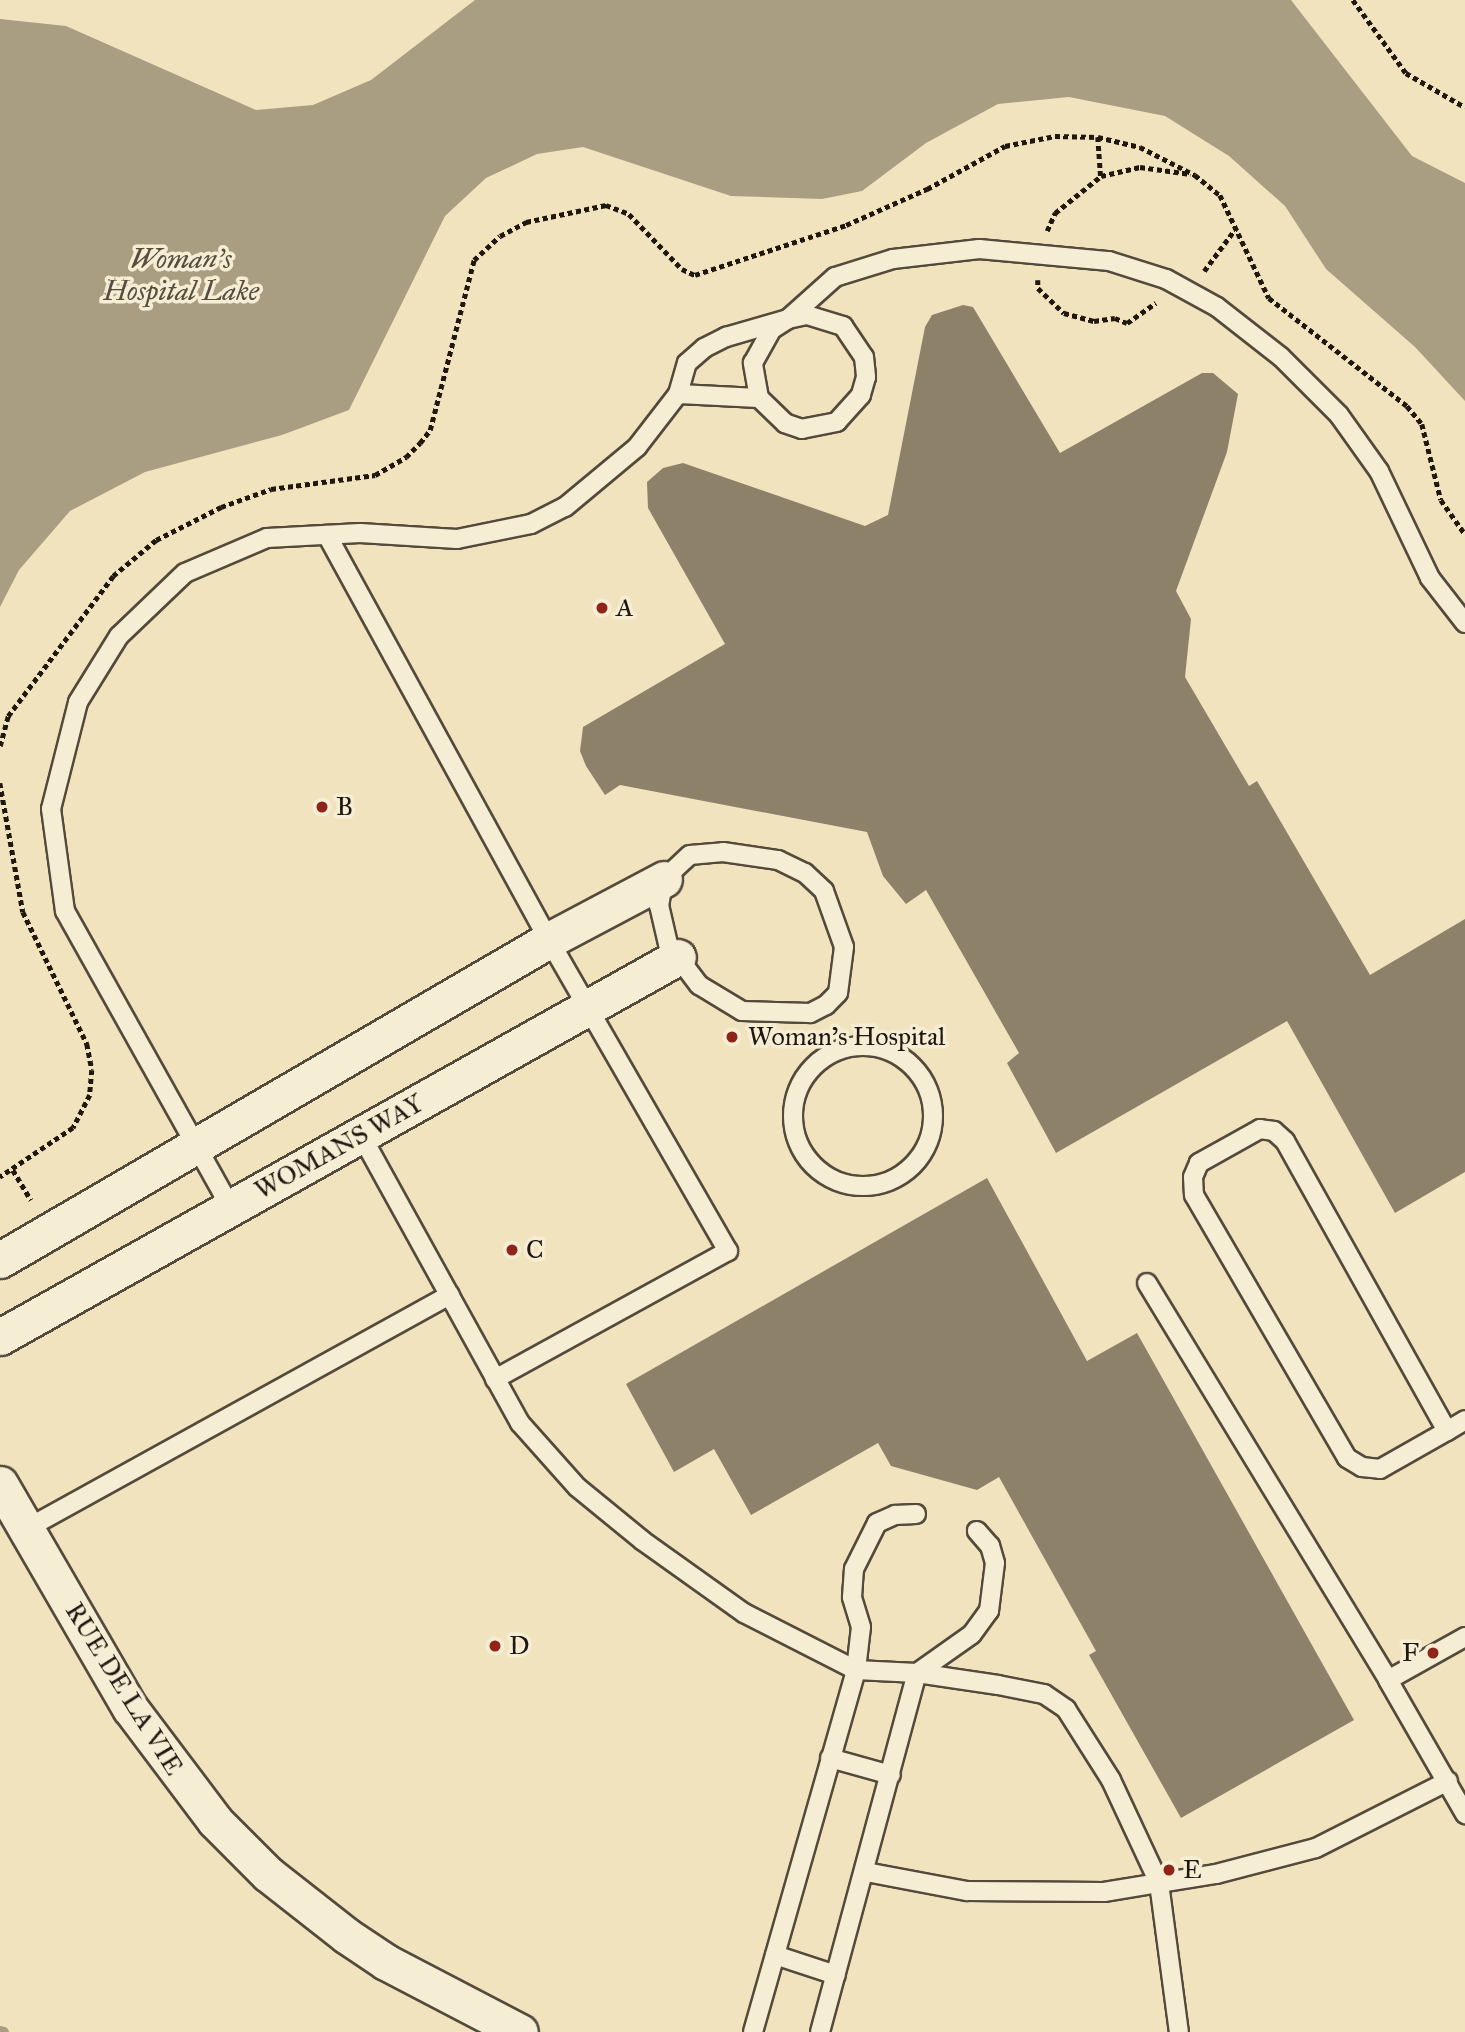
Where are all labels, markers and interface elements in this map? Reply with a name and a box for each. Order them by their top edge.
water label: Woman's Hospital Lake [103,242,259,308]
place label: A [616,592,634,624]
marker: A [594,600,610,616]
place label: B [336,791,353,823]
marker: B [314,799,330,815]
place label: Woman's Hospital [748,1021,945,1053]
marker: Woman's Hospital [722,1027,742,1047]
street label: WOMANS WAY [249,1088,429,1206]
place label: C [526,1234,544,1266]
marker: C [504,1242,520,1258]
street label: RUE DE LA VIE [58,1597,190,1781]
place label: D [509,1630,530,1662]
place label: F [1402,1637,1419,1669]
marker: D [487,1638,503,1654]
marker: F [1425,1645,1441,1661]
place label: E [1183,1854,1202,1886]
marker: E [1161,1862,1177,1878]

